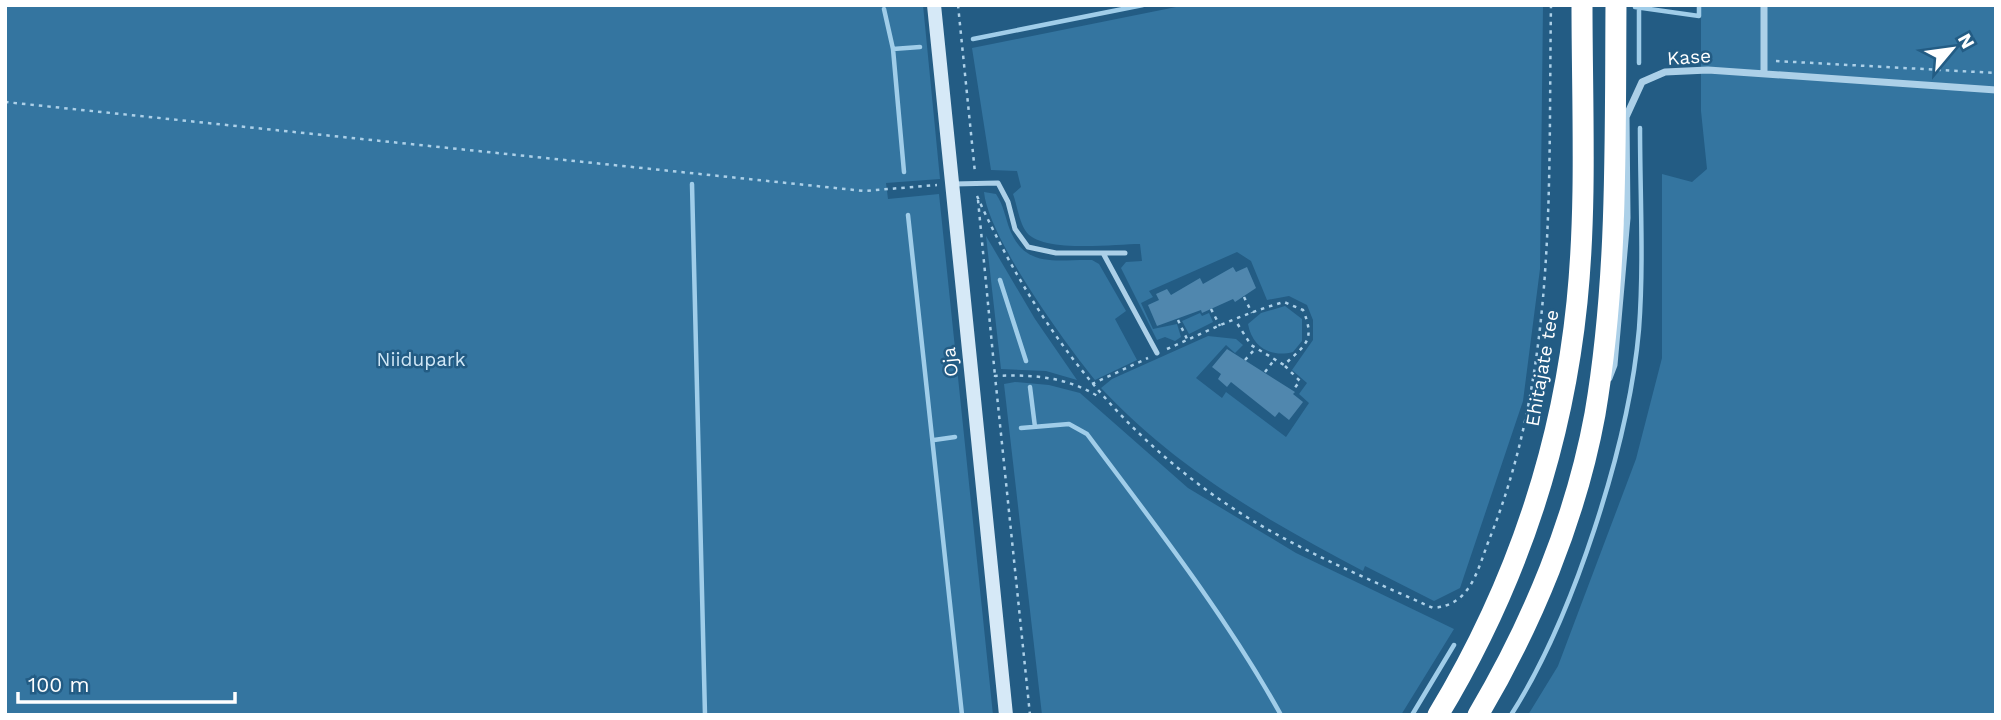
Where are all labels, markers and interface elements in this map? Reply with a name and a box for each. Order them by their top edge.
north arrow [1917,14,1987,84]
text: N [1953,29,1980,53]
street label: Kase [1666,44,1712,70]
street label: Ehitajate tee [1520,308,1564,428]
street label: Oja [937,346,963,378]
park label: Niidupark [377,348,466,371]
scale bar [18,660,234,704]
text: 100 m [28,672,90,697]

